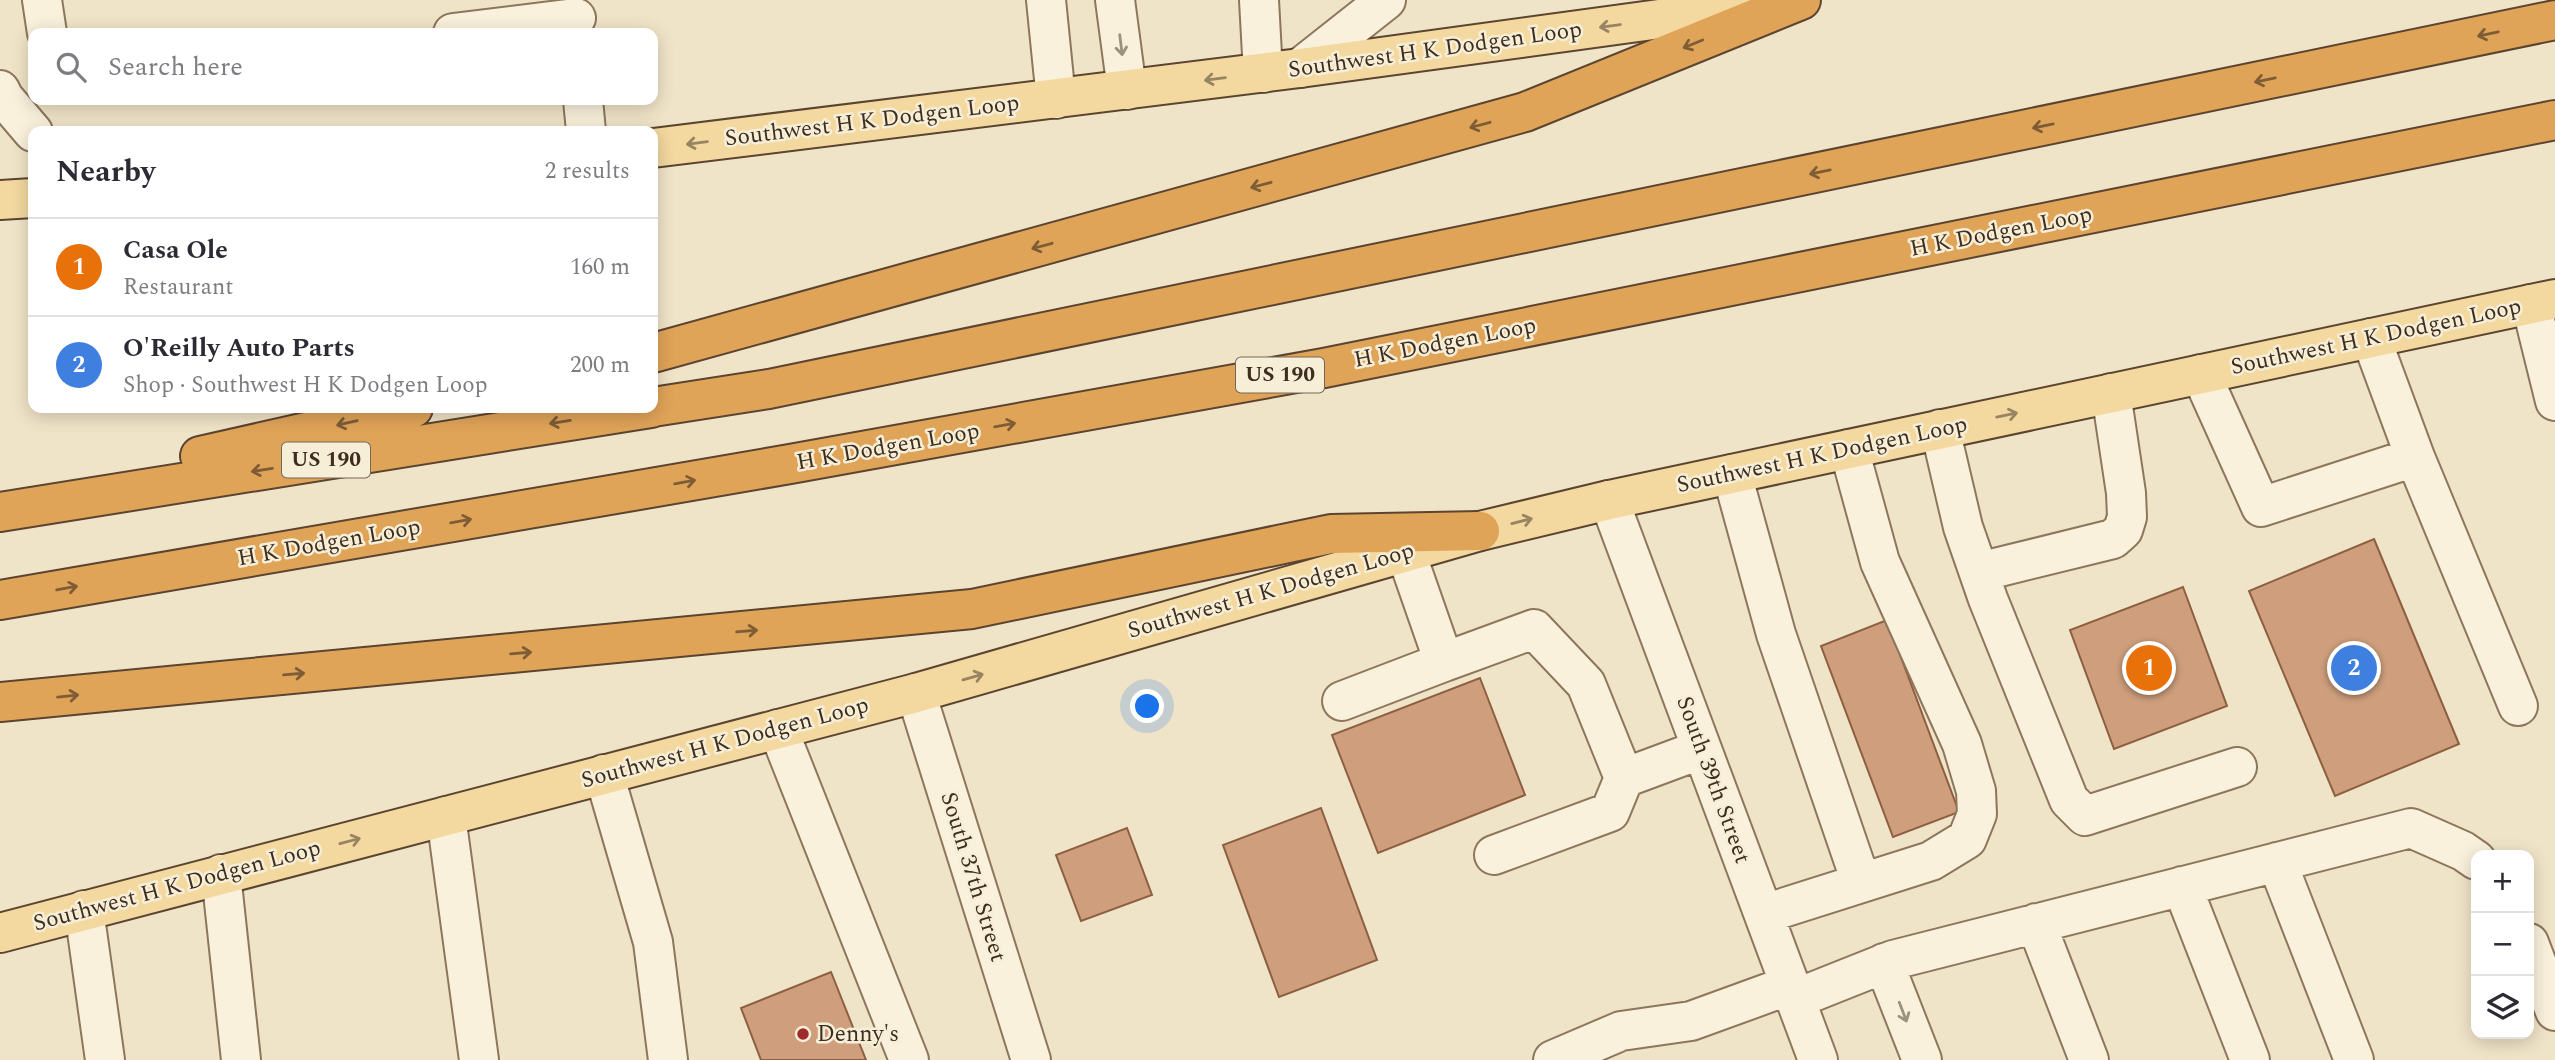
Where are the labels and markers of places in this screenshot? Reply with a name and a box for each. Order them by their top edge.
pin: 1 [2126,642,2172,694]
pin: 2 [2331,642,2377,694]
place label: Denny's [817,1017,899,1052]
marker: Denny's [795,1026,811,1042]

